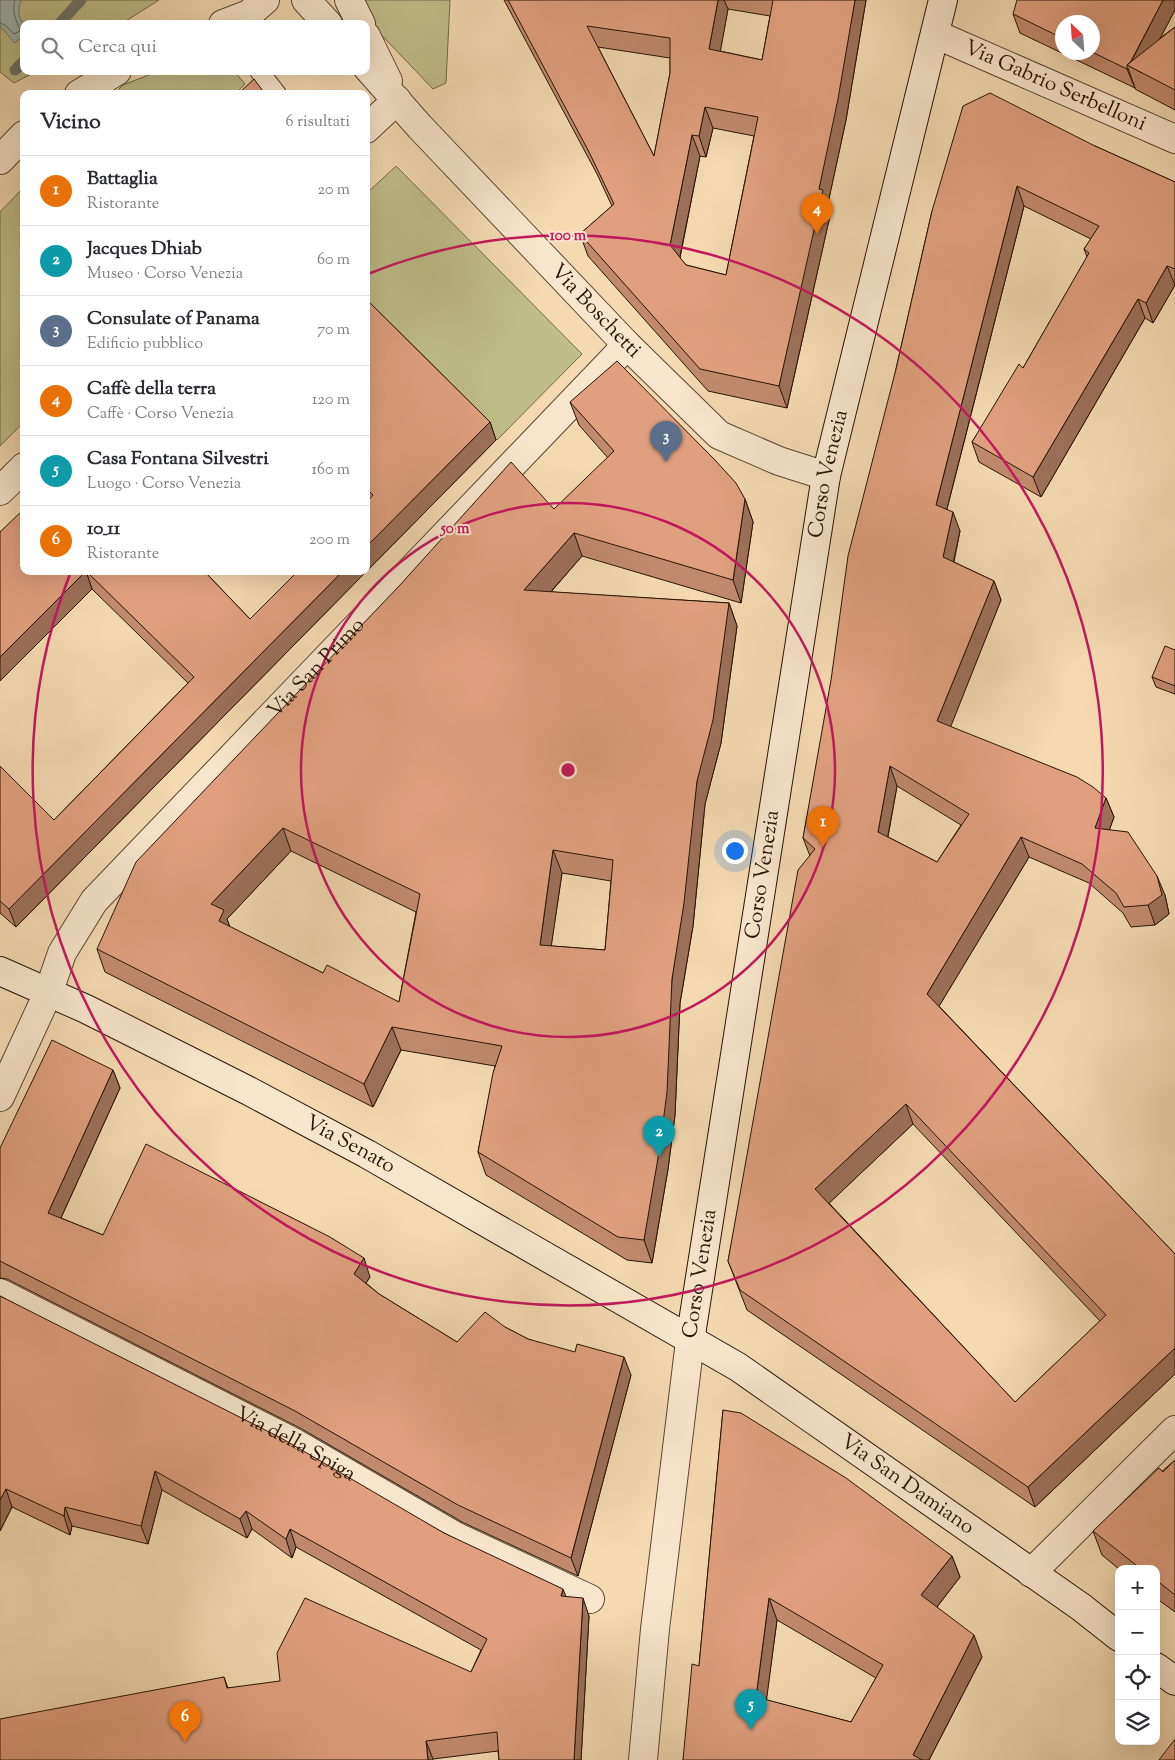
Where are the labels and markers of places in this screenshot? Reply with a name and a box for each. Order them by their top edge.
pin: 4 [801,193,833,234]
pin: 3 [650,421,682,462]
centre of rings [559,761,577,779]
pin: 1 [807,806,839,847]
pin: 2 [643,1116,675,1157]
pin: 5 [735,1689,767,1730]
pin: 6 [169,1701,201,1742]

